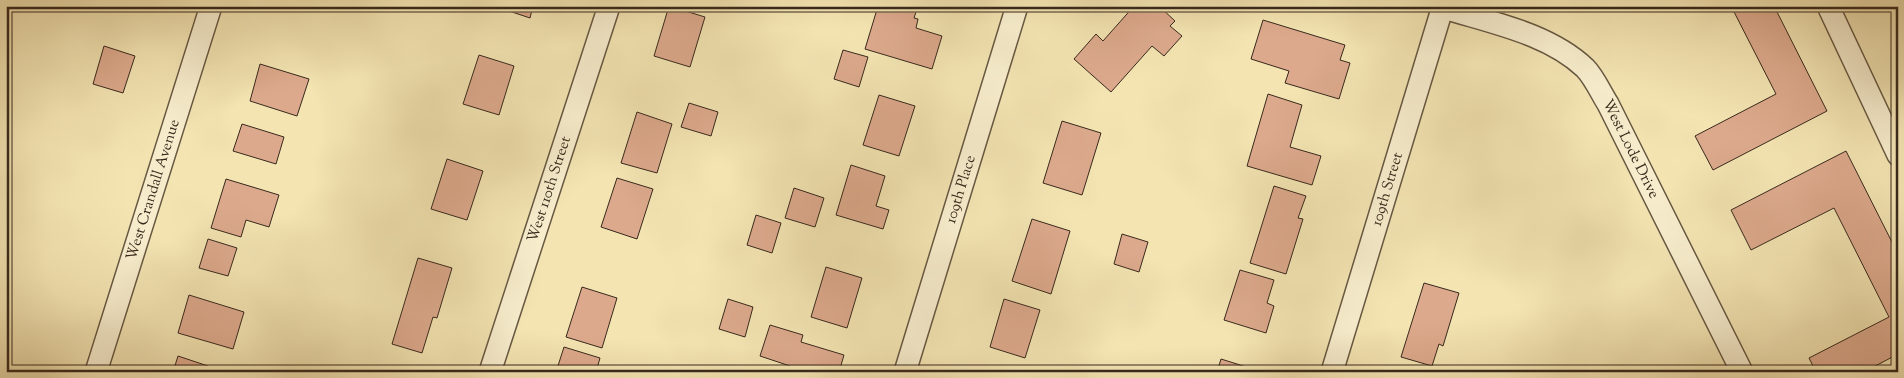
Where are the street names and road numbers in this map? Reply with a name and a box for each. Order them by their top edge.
street label: West Lode Drive [1597,96,1664,202]
street label: West Crandall Avenue [121,117,185,263]
street label: West 110th Street [522,134,576,245]
street label: 109th Street [1366,150,1409,229]
street label: 109th Place [941,153,981,226]

